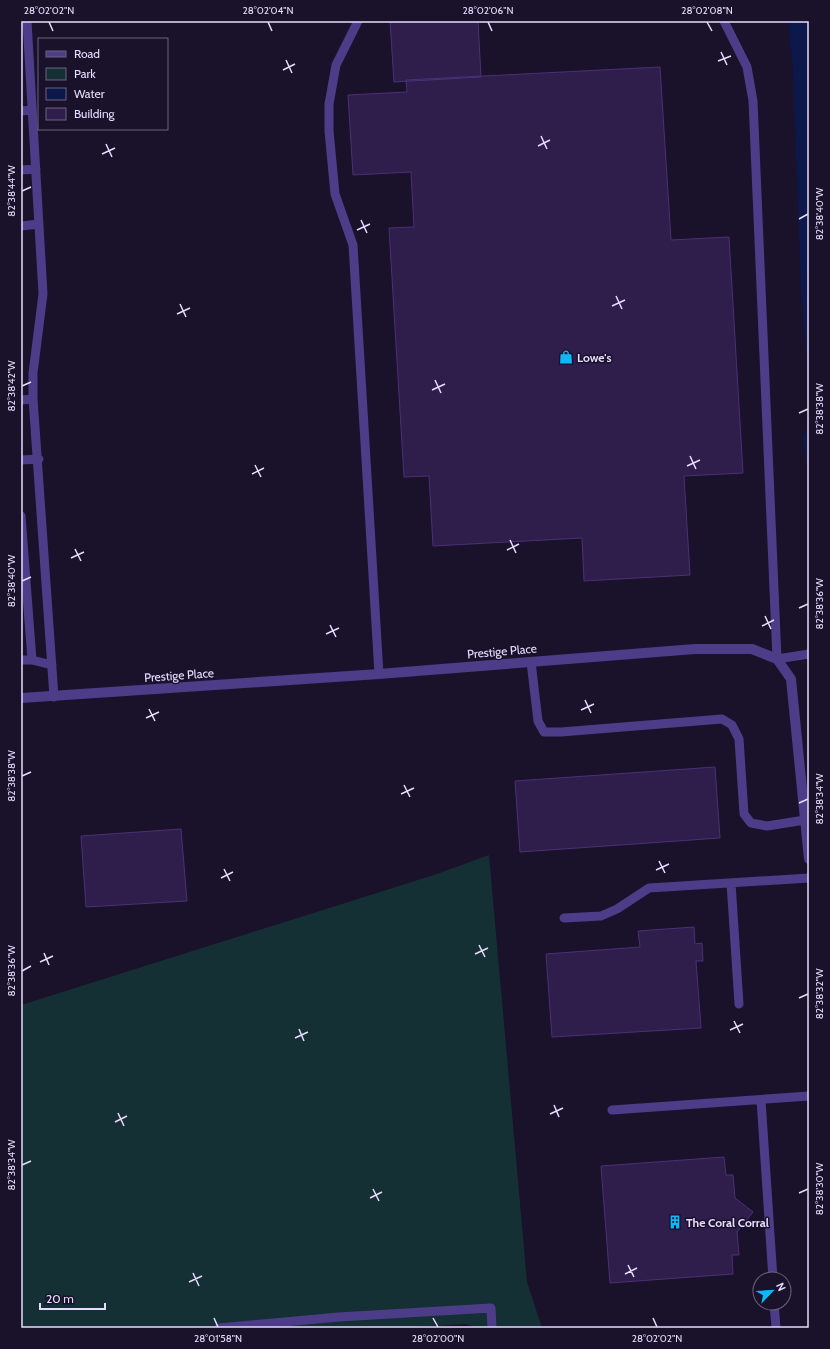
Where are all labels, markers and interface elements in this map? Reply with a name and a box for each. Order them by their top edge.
text: 28°02'02"N [24,4,74,17]
text: 28°02'04"N [242,4,294,17]
text: 28°02'06"N [462,4,514,17]
text: 28°02'08"N [681,4,733,17]
legend [38,38,168,130]
text: Road [74,46,100,61]
text: Park [74,66,96,81]
text: Water [74,86,105,101]
text: Building [74,106,116,121]
text: 82°38'44"W [5,165,18,217]
text: 82°38'40"W [813,187,826,240]
shop icon: Lowe's [558,349,574,365]
place label: Lowe's [577,350,612,365]
text: 82°38'42"W [5,360,18,411]
text: 82°38'38"W [813,383,826,435]
text: 82°38'40"W [5,554,18,607]
text: 82°38'36"W [813,578,826,630]
street label: Prestige Place [467,640,537,662]
street label: Prestige Place [144,665,214,685]
text: 82°38'38"W [5,750,18,802]
text: 82°38'34"W [813,773,826,825]
text: 82°38'36"W [5,945,18,997]
text: 82°38'32"W [813,968,826,1019]
text: 82°38'34"W [5,1139,18,1191]
text: 82°38'30"W [813,1162,826,1215]
building icon: The Coral Corral [667,1214,683,1230]
place label: The Coral Corral [686,1215,769,1230]
north arrow [752,1271,792,1311]
text: N [773,1280,789,1293]
scale bar [40,1285,105,1311]
text: 20 m [46,1291,74,1306]
text: 28°01'58"N [194,1332,242,1345]
text: 28°02'00"N [412,1332,464,1345]
text: 28°02'02"N [632,1332,682,1345]

